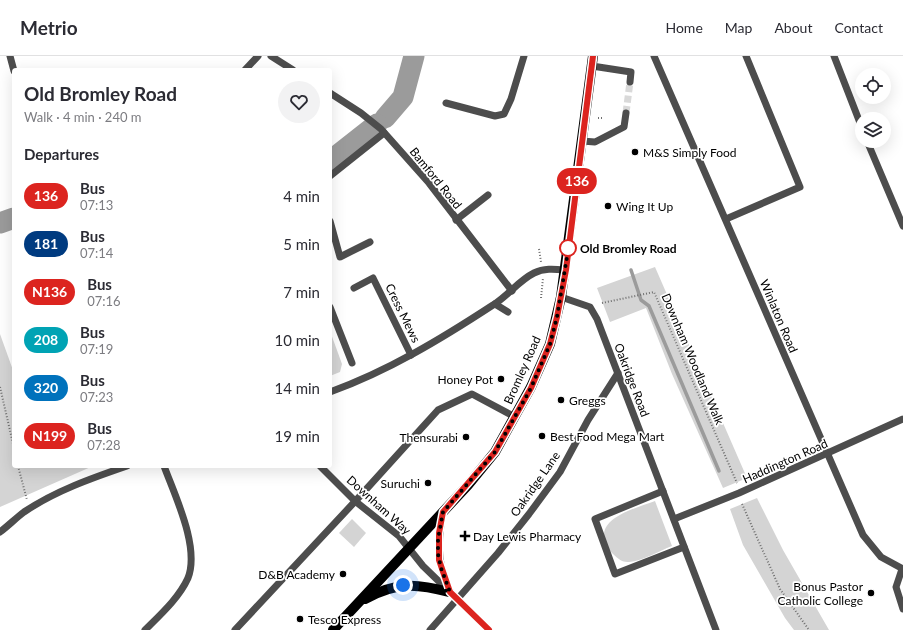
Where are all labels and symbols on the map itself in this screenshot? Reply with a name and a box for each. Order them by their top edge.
street label: Bamford Road [407,144,465,212]
place label: M&S Simply Food [643,145,737,160]
marker: M&S Simply Food [630,147,640,157]
line badge: 136 [554,168,600,194]
place label: Wing It Up [616,199,673,214]
marker: Wing It Up [603,201,613,211]
marker: Old Bromley Road [559,239,577,257]
place label: Old Bromley Road [580,241,677,256]
street label: Winlaton Road [757,277,801,355]
street label: Cress Mews [382,281,424,345]
street label: Downham Woodland Walk [659,291,728,428]
street label: Bromley Road [500,334,544,406]
street label: Oakridge Road [611,341,653,419]
place label: Honey Pot [437,372,494,387]
marker: Honey Pot [496,374,506,384]
place label: Greggs [569,393,606,408]
marker: Greggs [556,395,566,405]
place label: Best Food Mega Mart [550,429,665,444]
place label: Thensurabi [400,430,458,445]
marker: Best Food Mega Mart [537,431,547,441]
marker: Thensurabi [461,432,471,442]
street label: Haddington Road [740,436,830,486]
street label: Oakridge Lane [507,448,563,520]
street label: Downham Way [344,472,415,538]
place label: Suruchi [381,476,420,491]
marker: Suruchi [423,478,433,488]
place label: Day Lewis Pharmacy [473,529,582,544]
marker: Day Lewis Pharmacy [460,531,470,541]
place label: D&B Academy [258,567,336,582]
marker: D&B Academy [338,569,348,579]
your location [393,575,413,595]
place label: Bonus Pastor Catholic College [778,579,864,608]
marker: Bonus Pastor Catholic College [866,588,876,598]
place label: Tesco Express [308,612,381,627]
marker: Tesco Express [295,614,305,624]

